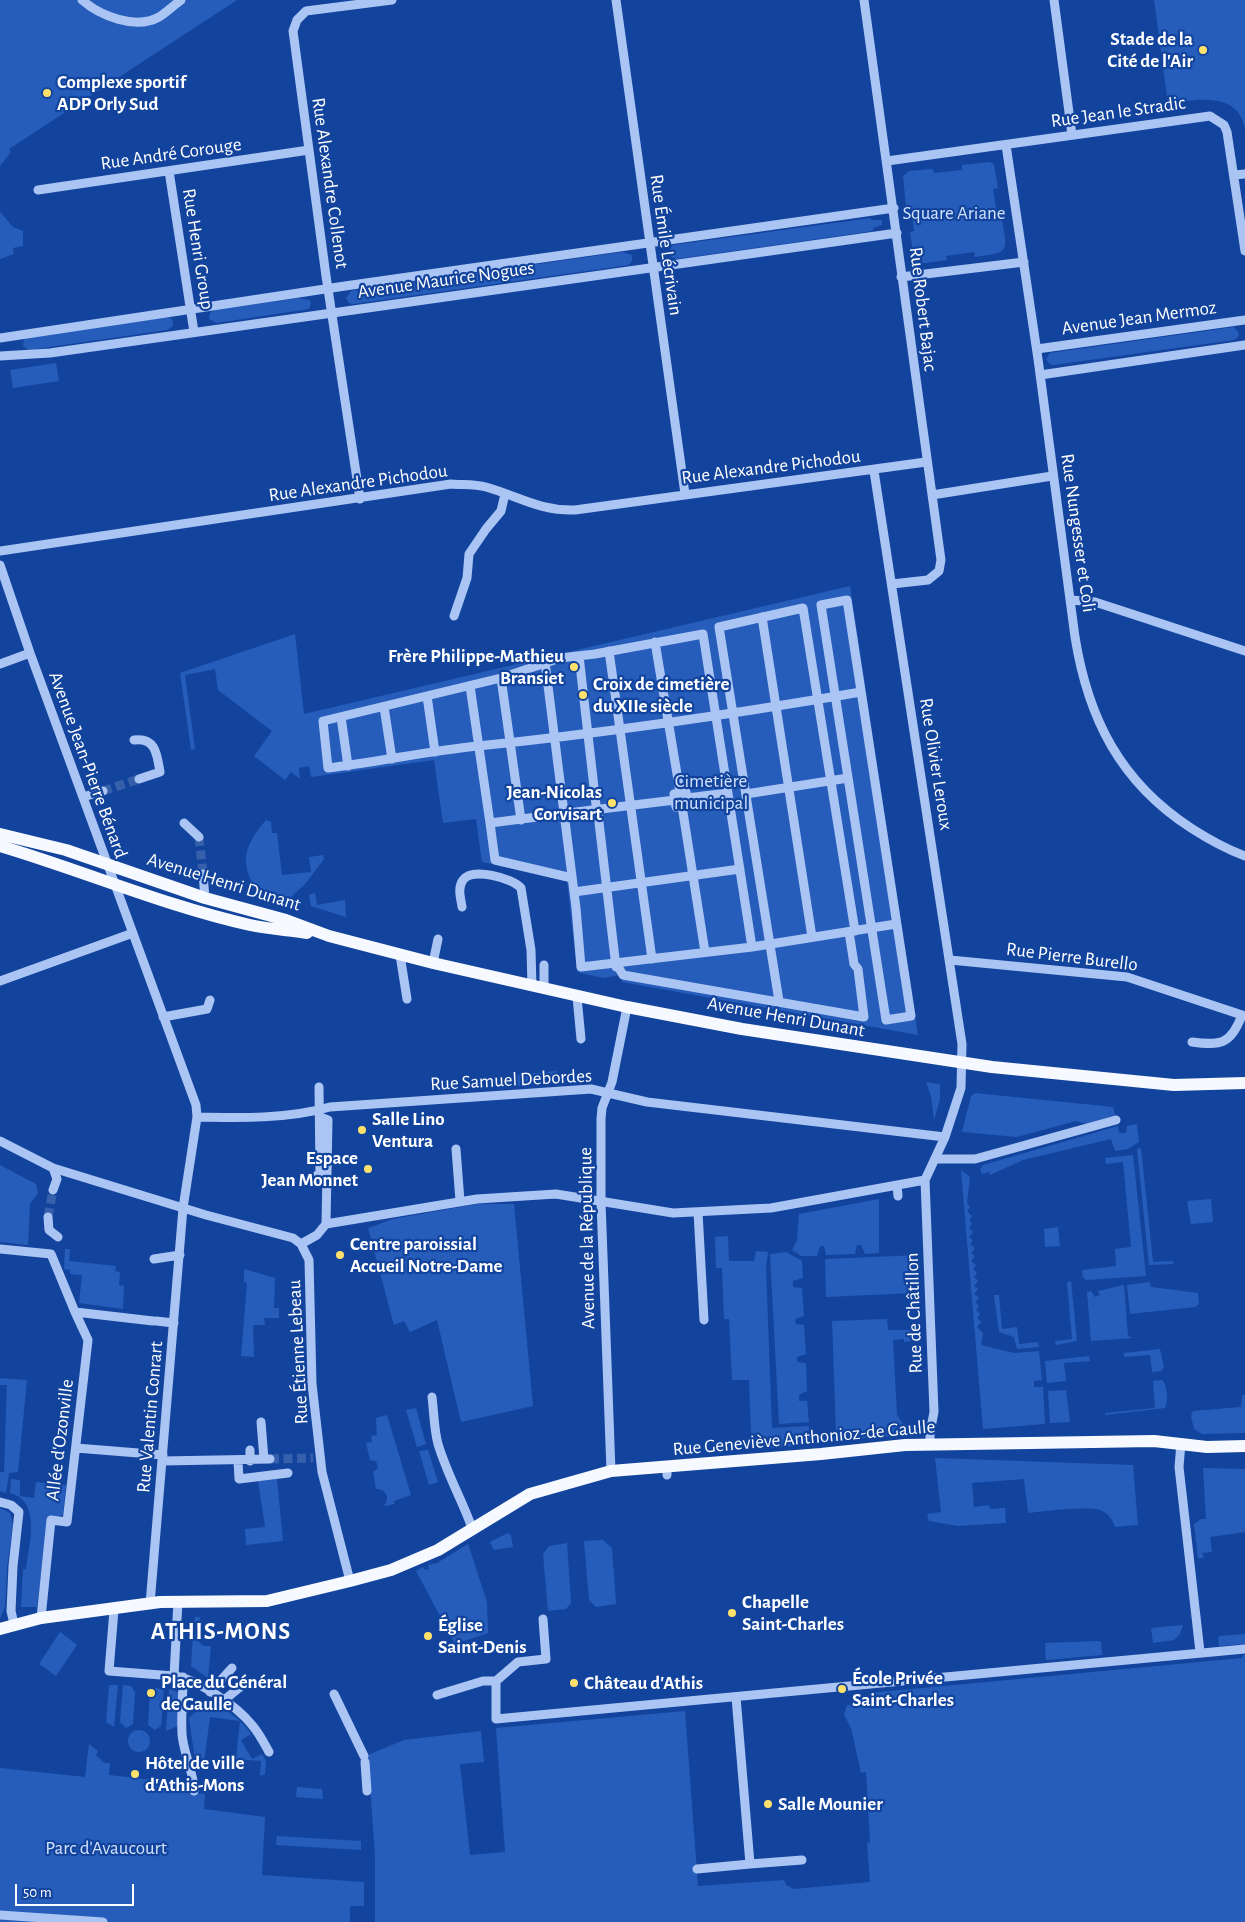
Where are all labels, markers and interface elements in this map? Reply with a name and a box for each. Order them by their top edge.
place label: Stade de la Cité de l'Air [1107,28,1193,72]
marker: Stade de la Cité de l'Air [1197,44,1209,56]
place label: Complexe sportif ADP Orly Sud [57,71,186,115]
marker: Complexe sportif ADP Orly Sud [41,87,53,99]
street label: Rue Jean le Stradic [1049,91,1187,133]
street label: Rue Alexandre Collenot [307,96,353,270]
street label: Rue André Corouge [99,133,243,175]
street label: Rue Émile Lécrivain [645,173,687,317]
street label: Rue Henri Group [177,187,219,311]
park label: Square Ariane [902,202,1006,224]
street label: Rue Robert Bajac [904,246,942,372]
street label: Avenue Maurice Nogues [356,256,536,304]
street label: Avenue Jean Mermoz [1060,296,1218,340]
street label: Rue Alexandre Pichodou [680,445,862,489]
street label: Rue Nungesser et Coli [1056,452,1100,614]
street label: Rue Alexandre Pichodou [267,459,449,507]
place label: Frère Philippe-Mathieu Bransiet [388,645,564,689]
marker: Frère Philippe-Mathieu Bransiet [568,661,580,673]
street label: Avenue Jean-Pierre Bénard [44,669,132,861]
place label: Croix de cimetière du XIIe siècle [593,673,729,717]
marker: Croix de cimetière du XIIe siècle [577,689,589,701]
street label: Rue Olivier Leroux [914,696,958,832]
park label: Cimetière municipal [674,770,748,814]
place label: Jean-Nicolas Corvisart [506,781,602,825]
marker: Jean-Nicolas Corvisart [606,797,618,809]
street label: Avenue Henri Dunant [144,848,304,916]
street label: Rue Pierre Burello [1005,938,1139,976]
street label: Avenue Henri Dunant [706,992,866,1042]
street label: Rue Samuel Debordes [429,1064,593,1096]
place label: Salle Lino Ventura [372,1108,445,1152]
marker: Salle Lino Ventura [356,1124,368,1136]
place label: Espace Jean Monnet [262,1147,358,1191]
street label: Avenue de la République [574,1147,600,1329]
marker: Espace Jean Monnet [362,1163,374,1175]
place label: Centre paroissial Accueil Notre-Dame [350,1233,503,1277]
marker: Centre paroissial Accueil Notre-Dame [334,1249,346,1261]
street label: Rue de Châtillon [900,1252,928,1374]
street label: Rue Étienne Lebeau [283,1279,313,1425]
street label: Rue Valentin Conrart [132,1340,168,1494]
street label: Allée d'Ozonville [41,1378,79,1502]
street label: Rue Geneviève Anthonioz-de Gaulle [672,1415,936,1461]
place label: Chapelle Saint-Charles [742,1591,844,1635]
marker: Chapelle Saint-Charles [726,1607,738,1619]
place label: Église Saint-Denis [438,1614,526,1658]
district label: ATHIS-MONS [149,1618,293,1646]
marker: Église Saint-Denis [422,1630,434,1642]
place label: École Privée Saint-Charles [852,1667,954,1711]
place label: Place du Général de Gaulle [161,1671,287,1715]
place label: Château d'Athis [584,1672,703,1694]
marker: Château d'Athis [568,1677,580,1689]
marker: École Privée Saint-Charles [836,1683,848,1695]
marker: Place du Général de Gaulle [145,1687,157,1699]
place label: Hôtel de ville d'Athis-Mons [145,1752,244,1796]
marker: Hôtel de ville d'Athis-Mons [129,1768,141,1780]
place label: Salle Mounier [778,1793,883,1815]
marker: Salle Mounier [762,1798,774,1810]
park label: Parc d'Avaucourt [45,1837,167,1859]
scale bar [18,1874,136,1906]
text: 50 m [23,1885,52,1900]

